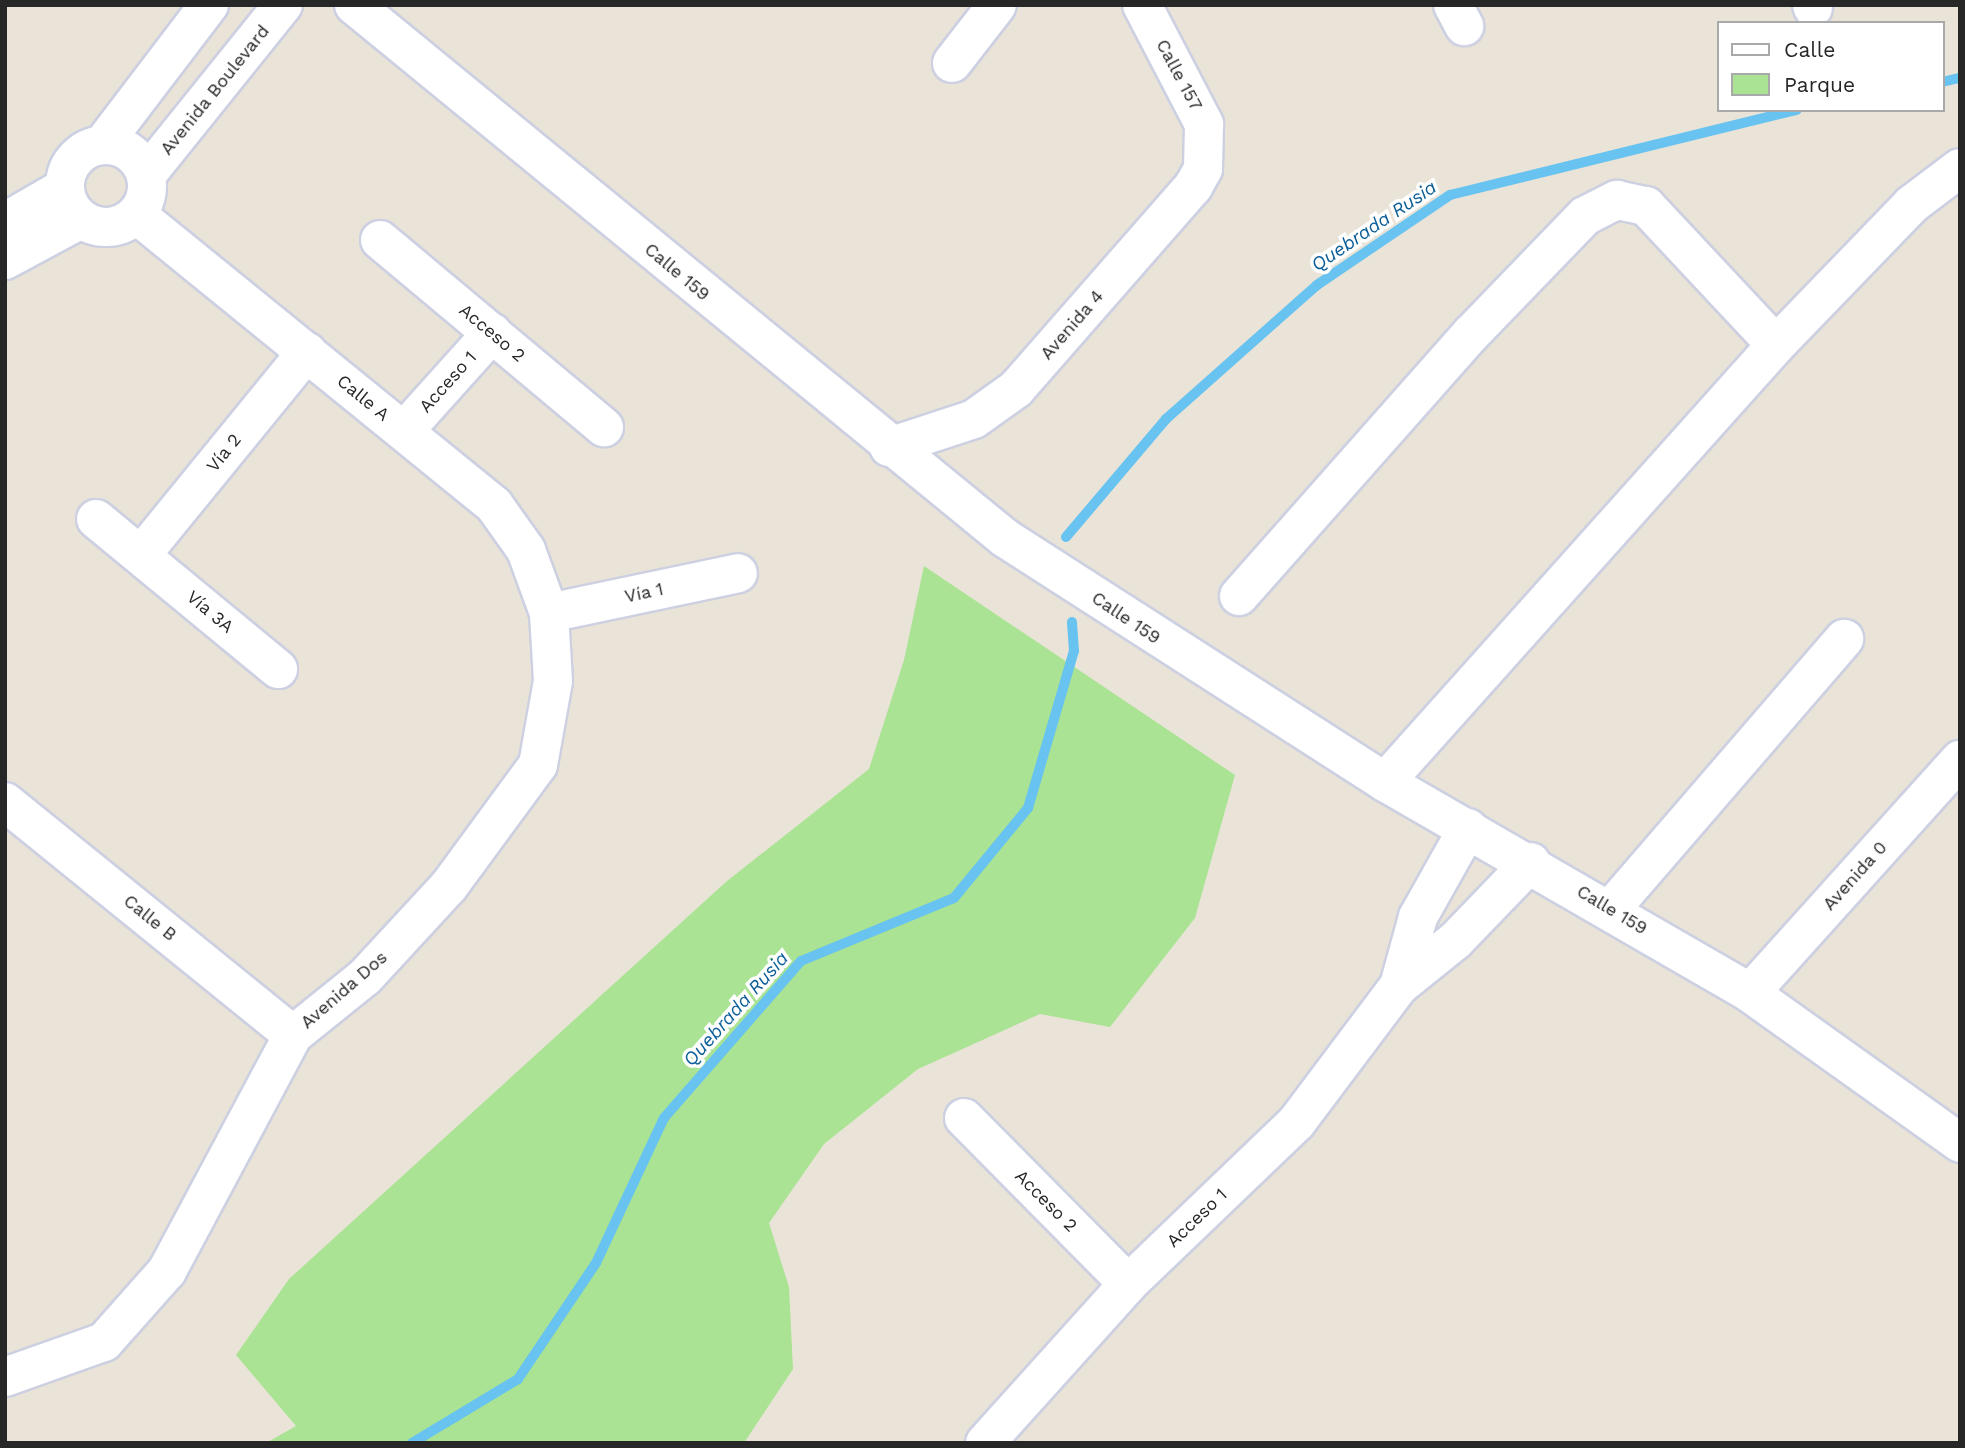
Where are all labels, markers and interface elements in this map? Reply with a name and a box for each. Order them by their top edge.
street label: Avenida Boulevard [156,20,274,160]
legend [1716,21,1944,112]
street label: Calle 157 [1151,36,1207,114]
text: Calle [1784,37,1835,62]
text: Parque [1784,72,1855,97]
water label: Quebrada Rusia [1307,176,1441,276]
street label: Calle 159 [640,238,714,306]
street label: Avenida 4 [1036,286,1108,364]
street label: Acceso 2 [455,299,529,367]
street label: Acceso 1 [415,347,481,417]
street label: Calle A [332,370,394,426]
street label: Vía 2 [202,429,246,477]
street label: Vía 1 [622,578,666,608]
street label: Vía 3A [182,586,238,638]
street label: Calle 159 [1087,587,1165,649]
street label: Avenida 0 [1818,837,1892,915]
street label: Calle 159 [1573,880,1651,940]
street label: Calle B [119,890,181,946]
street label: Avenida Dos [296,946,392,1034]
water label: Quebrada Rusia [679,947,793,1071]
street label: Acceso 2 [1010,1165,1082,1237]
street label: Acceso 1 [1162,1184,1232,1252]

